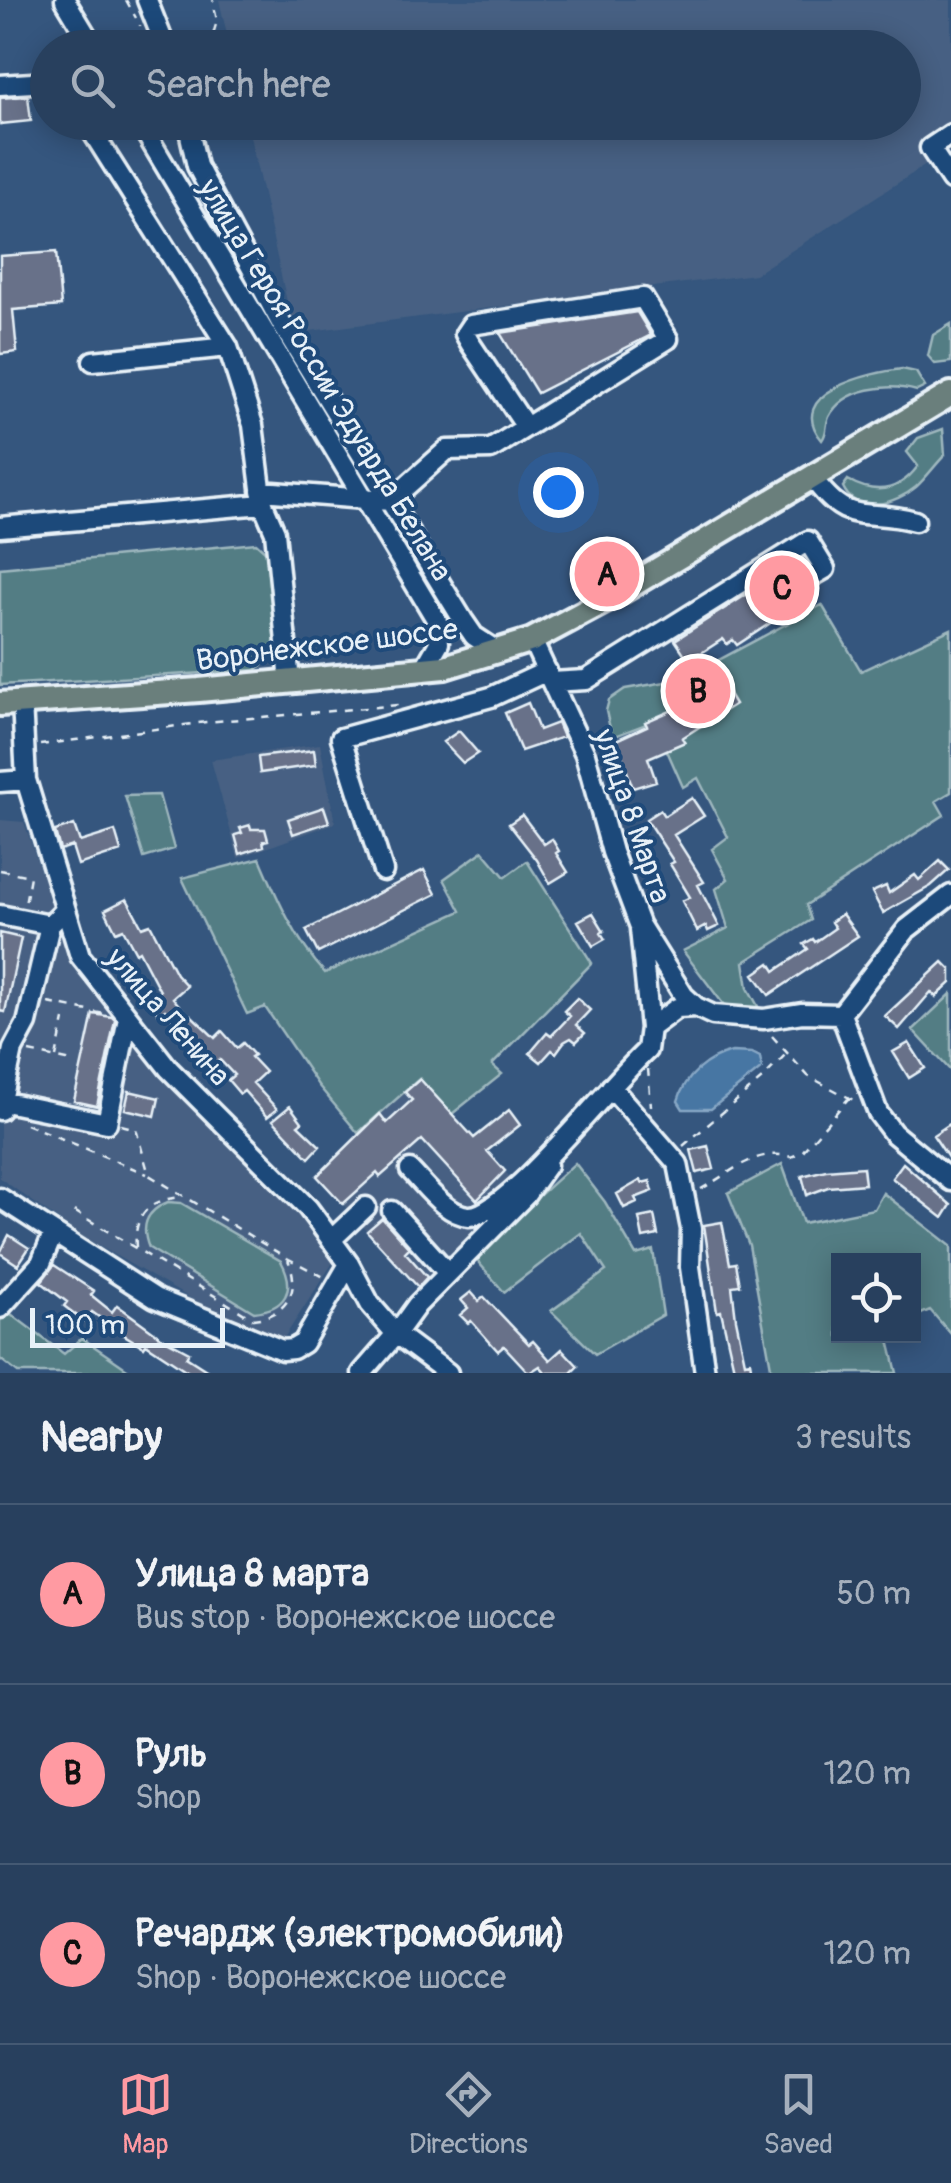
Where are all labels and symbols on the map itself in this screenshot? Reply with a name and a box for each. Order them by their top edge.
street label: улица Героя России Эдуарда Белана [189,171,460,588]
your location [533,467,584,518]
pin: A [574,536,640,612]
pin: C [750,550,814,626]
street label: Воронежское шоссе [194,611,460,679]
pin: B [666,654,730,728]
street label: улица 8 Марта [585,723,679,908]
street label: улица Ленина [97,939,238,1094]
scale bar [30,1303,225,1348]

